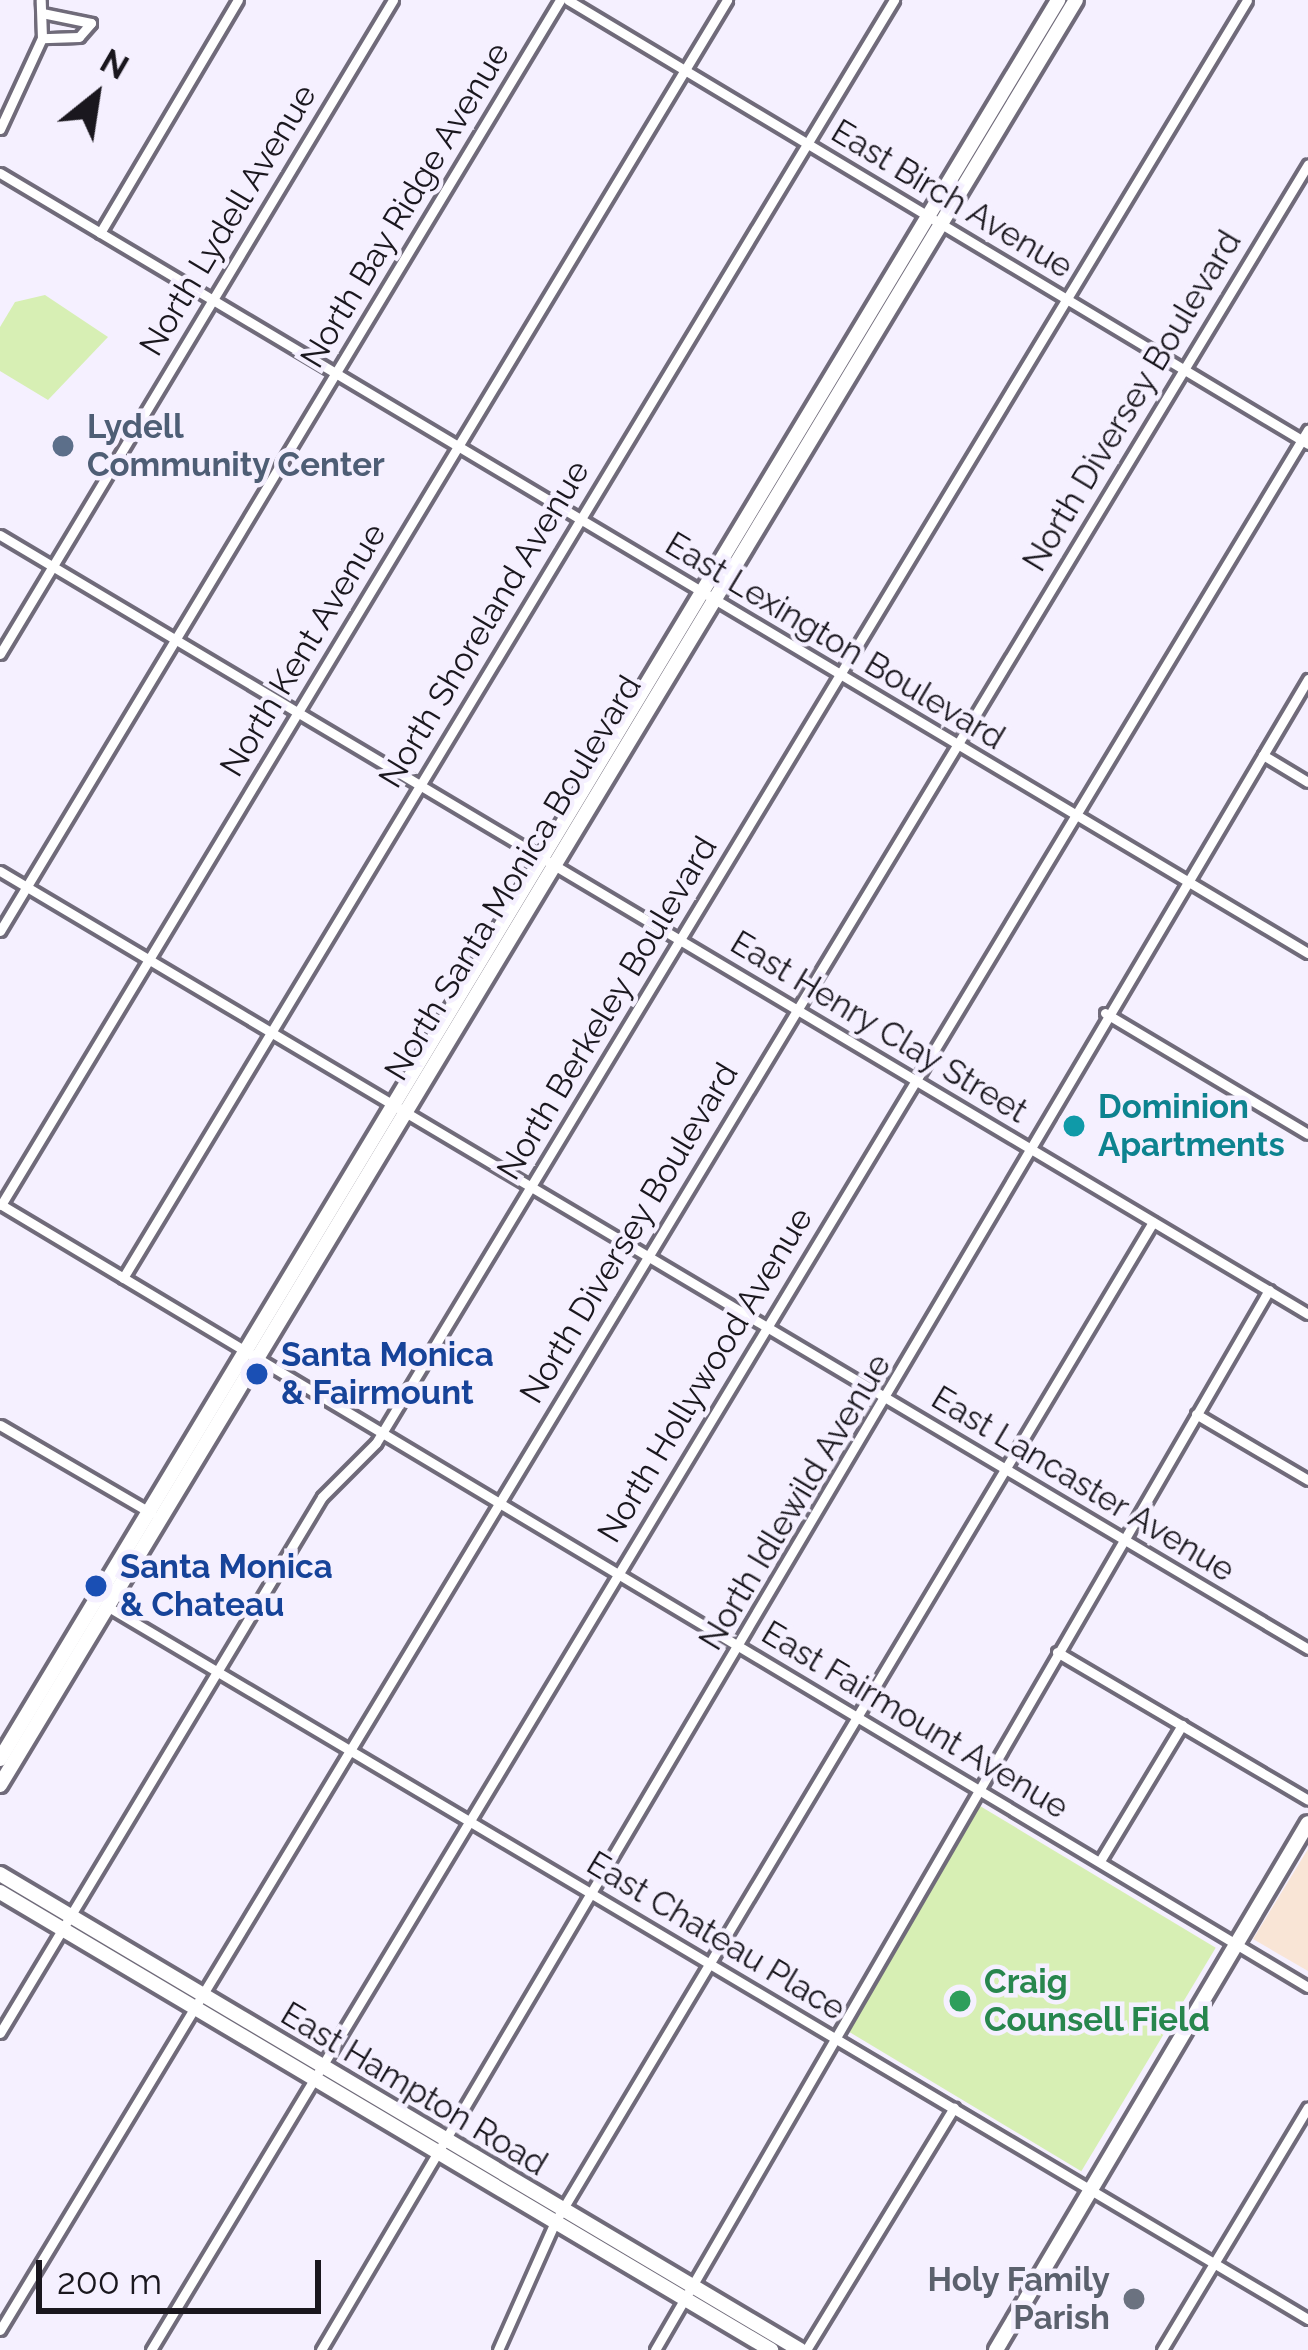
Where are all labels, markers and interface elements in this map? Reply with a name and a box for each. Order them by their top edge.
street label: North Bay Ridge Avenue [292,35,518,375]
north arrow [36,36,156,156]
text: N [94,41,135,88]
street label: North Lydell Avenue [131,76,325,364]
street label: East Birch Avenue [824,111,1080,287]
street label: North Diversey Boulevard [1014,223,1250,579]
place label: Lydell Community Center [87,407,386,485]
marker: Lydell Community Center [50,433,76,459]
street label: North Shoreland Avenue [370,453,598,795]
street label: North Kent Avenue [212,516,394,784]
street label: East Lexington Boulevard [658,524,1012,758]
street label: North Santa Monica Boulevard [376,669,650,1087]
street label: North Berkeley Boulevard [489,829,725,1187]
street label: East Henry Clay Street [723,922,1035,1132]
street label: North Diversey Boulevard [511,1055,747,1411]
place label: Dominion Apartments [1098,1087,1285,1165]
marker: Dominion Apartments [1061,1113,1087,1139]
street label: North Hollywood Avenue [589,1200,821,1550]
place label: Santa Monica & Fairmount [281,1335,494,1413]
street label: North Idlewild Avenue [691,1346,899,1658]
marker: Santa Monica & Fairmount [244,1361,270,1387]
street label: East Lancaster Avenue [924,1377,1242,1591]
place label: Santa Monica & Chateau [120,1547,333,1625]
marker: Santa Monica & Chateau [83,1573,109,1599]
street label: East Fairmount Avenue [754,1613,1076,1827]
street label: East Chateau Place [580,1843,852,2029]
place label: Craig Counsell Field [984,1962,1211,2040]
marker: Craig Counsell Field [947,1988,973,2014]
street label: East Hampton Road [274,1994,554,2184]
scale bar [42,2236,327,2310]
text: 200 m [57,2260,162,2302]
place label: Holy Family Parish [927,2260,1110,2338]
marker: Holy Family Parish [1121,2286,1147,2312]

